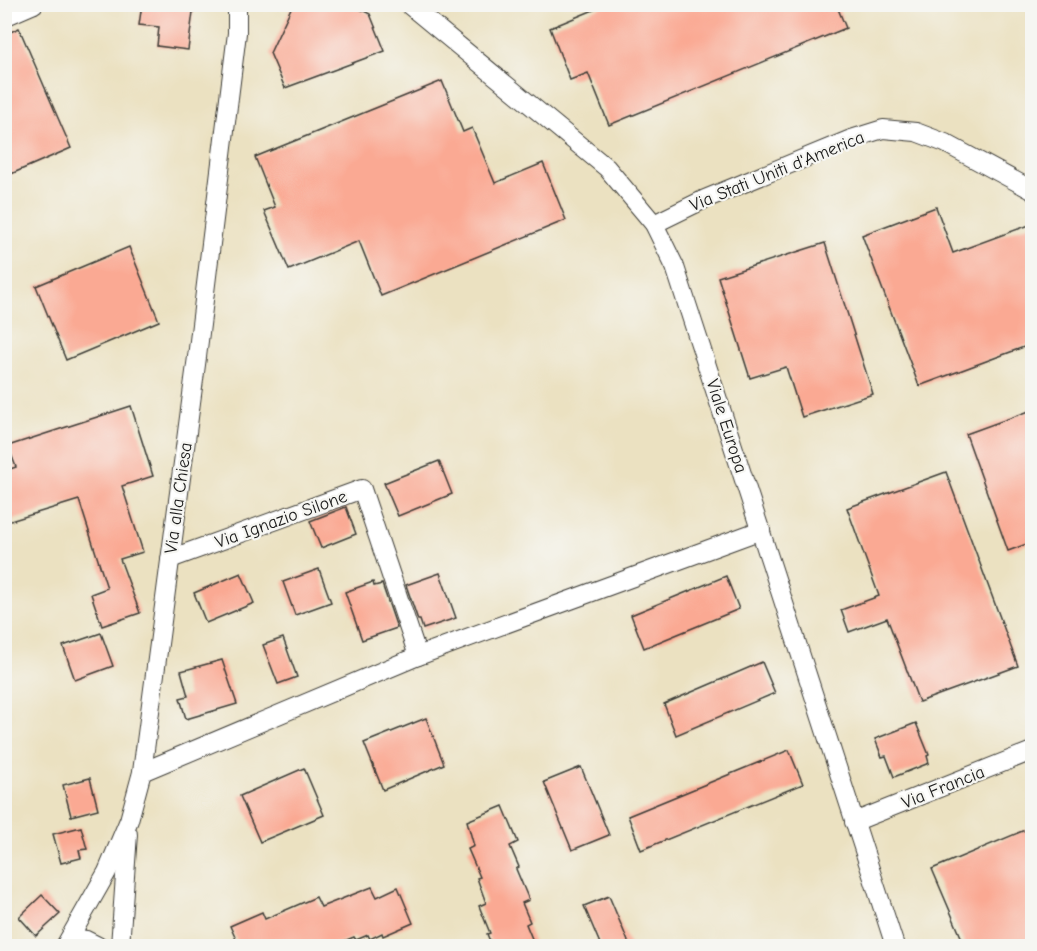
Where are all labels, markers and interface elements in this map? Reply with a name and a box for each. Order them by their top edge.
street label: Via Stati Uniti d'America [687,127,868,216]
street label: Viale Europa [702,377,752,476]
street label: Via alla Chiesa [160,441,197,555]
street label: Via Ignazio Silone [212,486,350,553]
street label: Via Francia [899,761,988,814]

